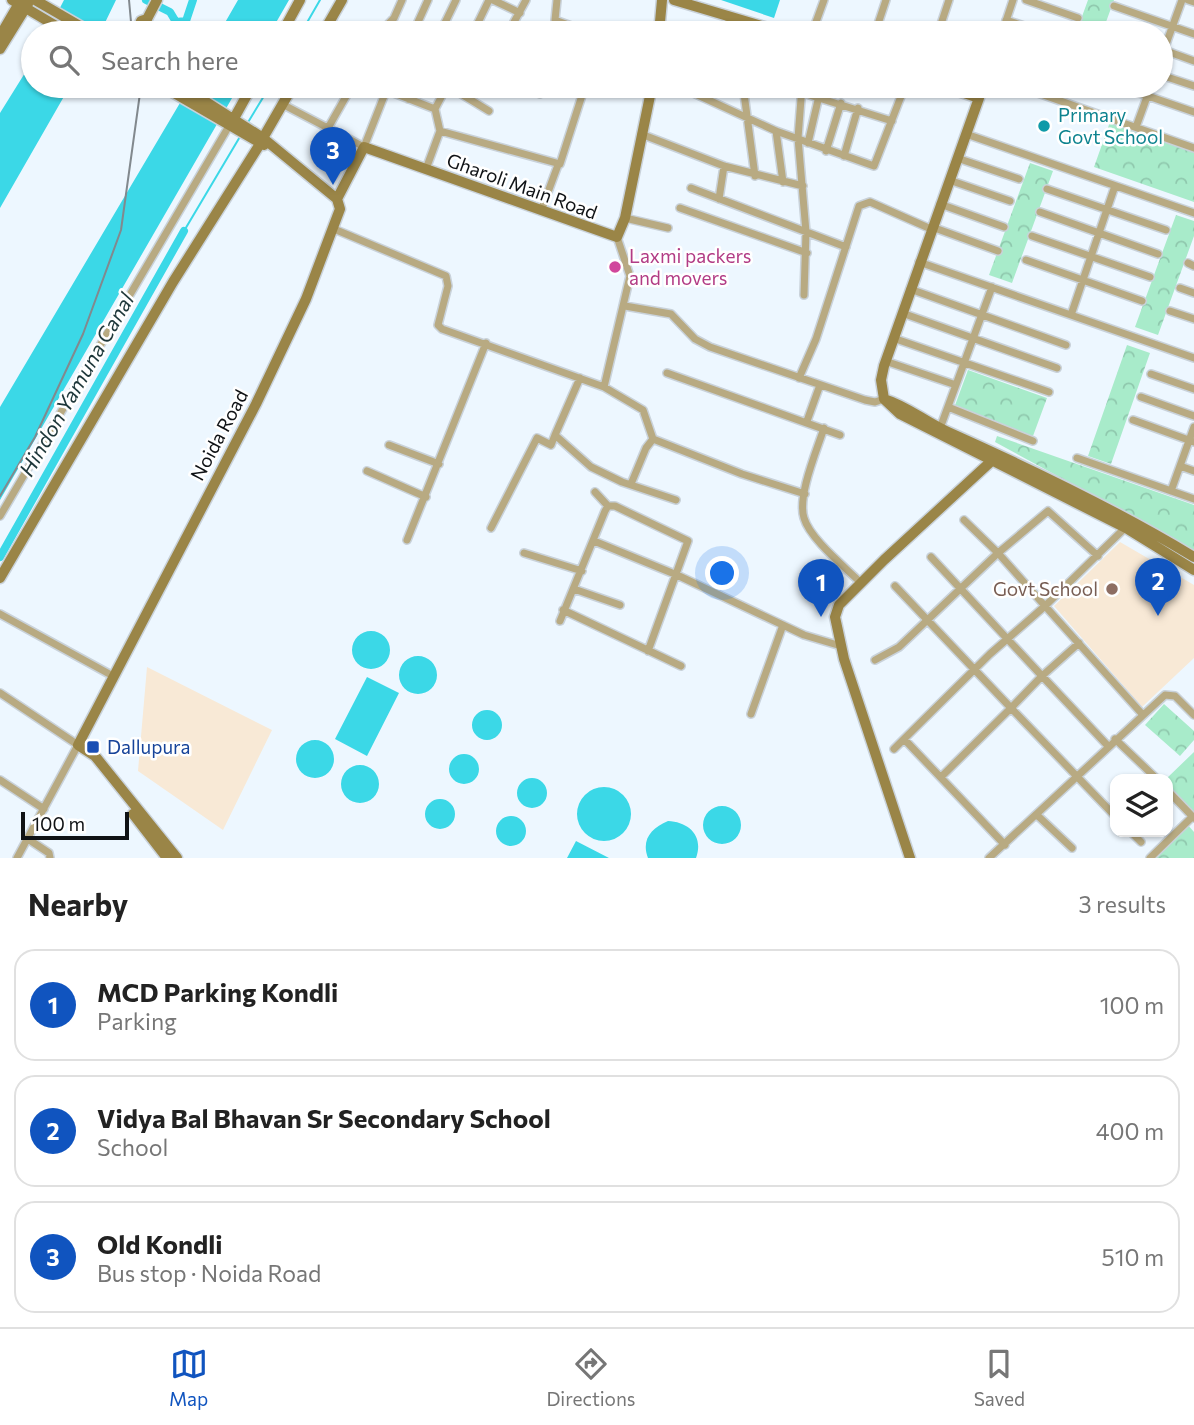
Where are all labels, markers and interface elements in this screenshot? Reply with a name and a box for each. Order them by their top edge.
search box [21,21,1173,98]
icon: search [45,41,83,79]
text: Search here [101,44,239,75]
place label: Primary Govt School [1058,103,1163,148]
marker: Primary Govt School [1036,118,1052,134]
pin: 3 [310,127,356,185]
street label: Gharoli Main Road [444,148,601,223]
place label: Laxmi packers and movers [629,244,751,289]
marker: Laxmi packers and movers [607,259,623,275]
water label: Hindon Yamuna Canal [13,288,139,480]
street label: Noida Road [185,385,252,484]
your location [705,556,739,590]
pin: 2 [1135,558,1181,616]
pin: 1 [798,559,844,617]
place label: Govt School [993,577,1098,600]
marker: Govt School [1104,581,1120,597]
place label: Dallupura [107,735,190,758]
marker: Dallupura [85,739,101,755]
map controls [1110,774,1173,837]
button: layers [1110,774,1173,837]
scale bar [21,809,130,841]
text: 100 m [32,812,85,835]
text: Nearby [28,885,128,922]
text: 3 results [1079,890,1166,918]
text: MCD Parking Kondli [97,976,338,1007]
text: 1 [48,991,58,1019]
text: 100 m [1100,991,1164,1019]
text: Parking [97,1007,177,1035]
text: Vidya Bal Bhavan Sr Secondary School [97,1102,551,1133]
text: 2 [46,1117,60,1145]
text: 400 m [1096,1117,1164,1145]
text: School [97,1133,168,1161]
text: Old Kondli [97,1228,223,1259]
text: 3 [46,1243,60,1271]
text: 510 m [1101,1243,1164,1271]
text: Bus stop · Noida Road [97,1259,321,1287]
tab: Map [169,1345,208,1410]
tab: Directions [546,1345,636,1410]
tab: Saved [974,1345,1025,1410]

